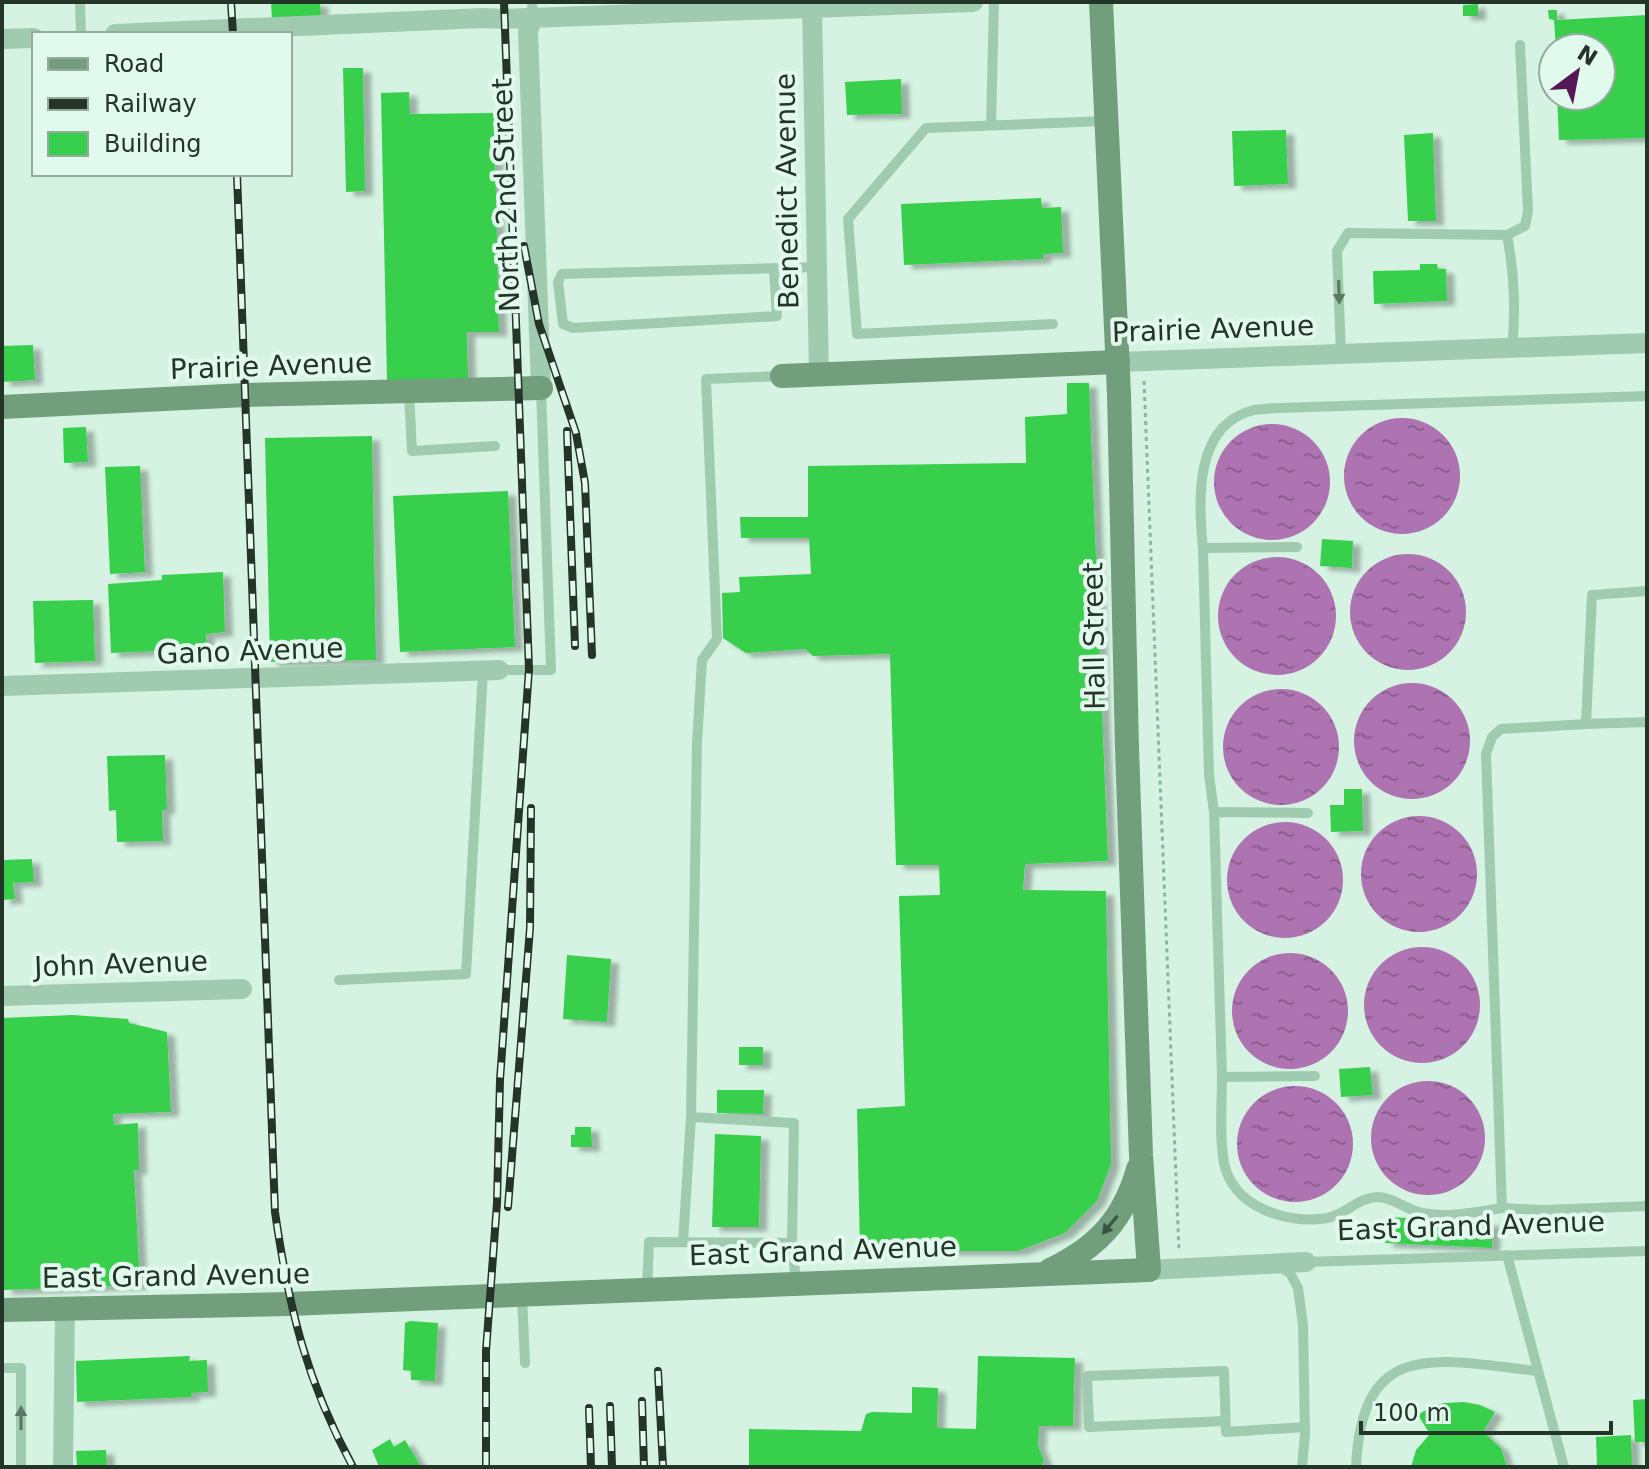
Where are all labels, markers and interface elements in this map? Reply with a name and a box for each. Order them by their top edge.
legend [32,32,292,176]
north arrow [1537,32,1617,112]
text: N [1573,40,1602,71]
text: Road [104,50,164,78]
street label: Benedict Avenue [768,73,806,309]
street label: North 2nd Street [485,77,527,313]
text: Railway [104,90,197,118]
text: Building [104,130,201,158]
one-way arrow [1332,280,1345,305]
street label: Prairie Avenue [1111,309,1315,349]
street label: Prairie Avenue [169,346,373,386]
street label: Hall Street [1076,562,1112,710]
street label: Gano Avenue [156,631,344,671]
street label: John Avenue [32,944,208,984]
street label: East Grand Avenue [1336,1205,1606,1247]
one-way arrow [1103,1215,1119,1235]
street label: East Grand Avenue [688,1230,958,1272]
street label: East Grand Avenue [42,1257,310,1295]
scale bar [1361,1385,1611,1435]
text: 100 m [1373,1399,1450,1427]
one-way arrow [15,1405,27,1430]

